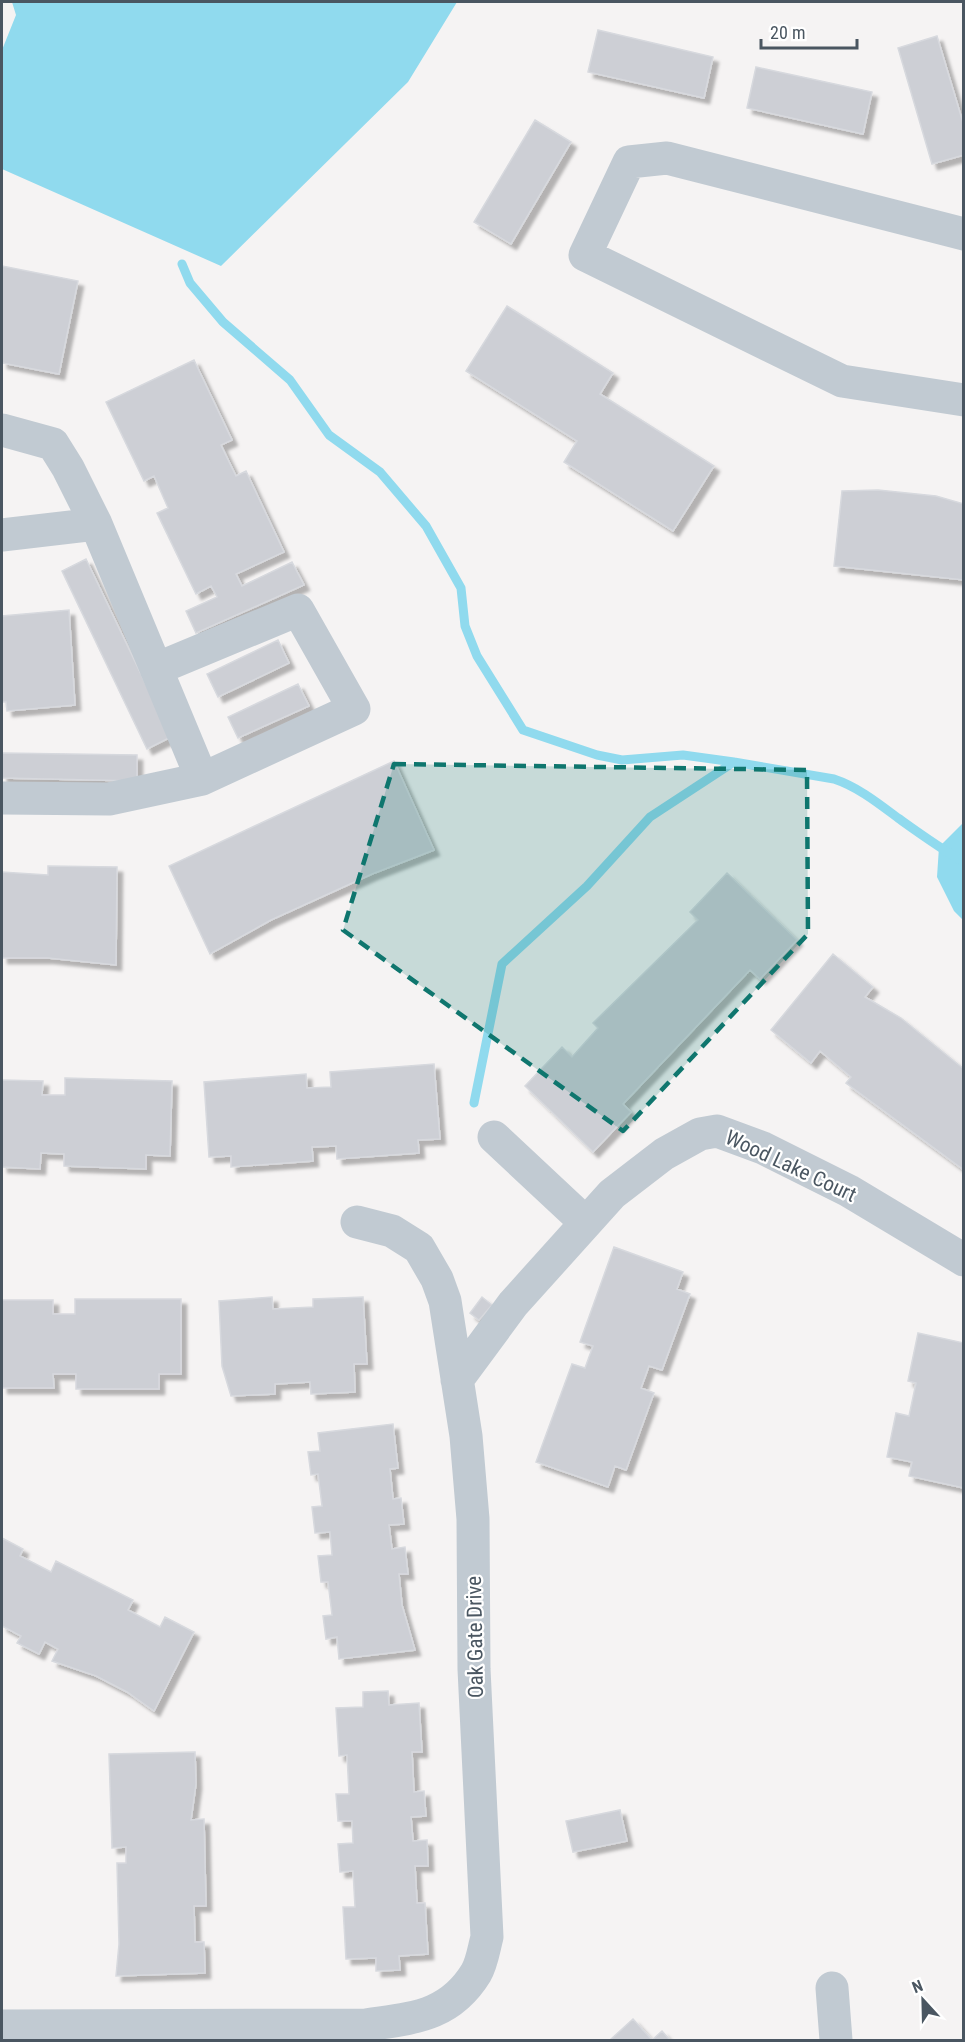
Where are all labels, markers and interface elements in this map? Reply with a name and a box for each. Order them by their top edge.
scale bar [761,12,857,50]
text: 20 m [770,22,805,43]
street label: Wood Lake Court [722,1125,860,1207]
street label: Oak Gate Drive [462,1576,488,1698]
north arrow [893,1970,953,2030]
text: N [909,1976,926,1997]

